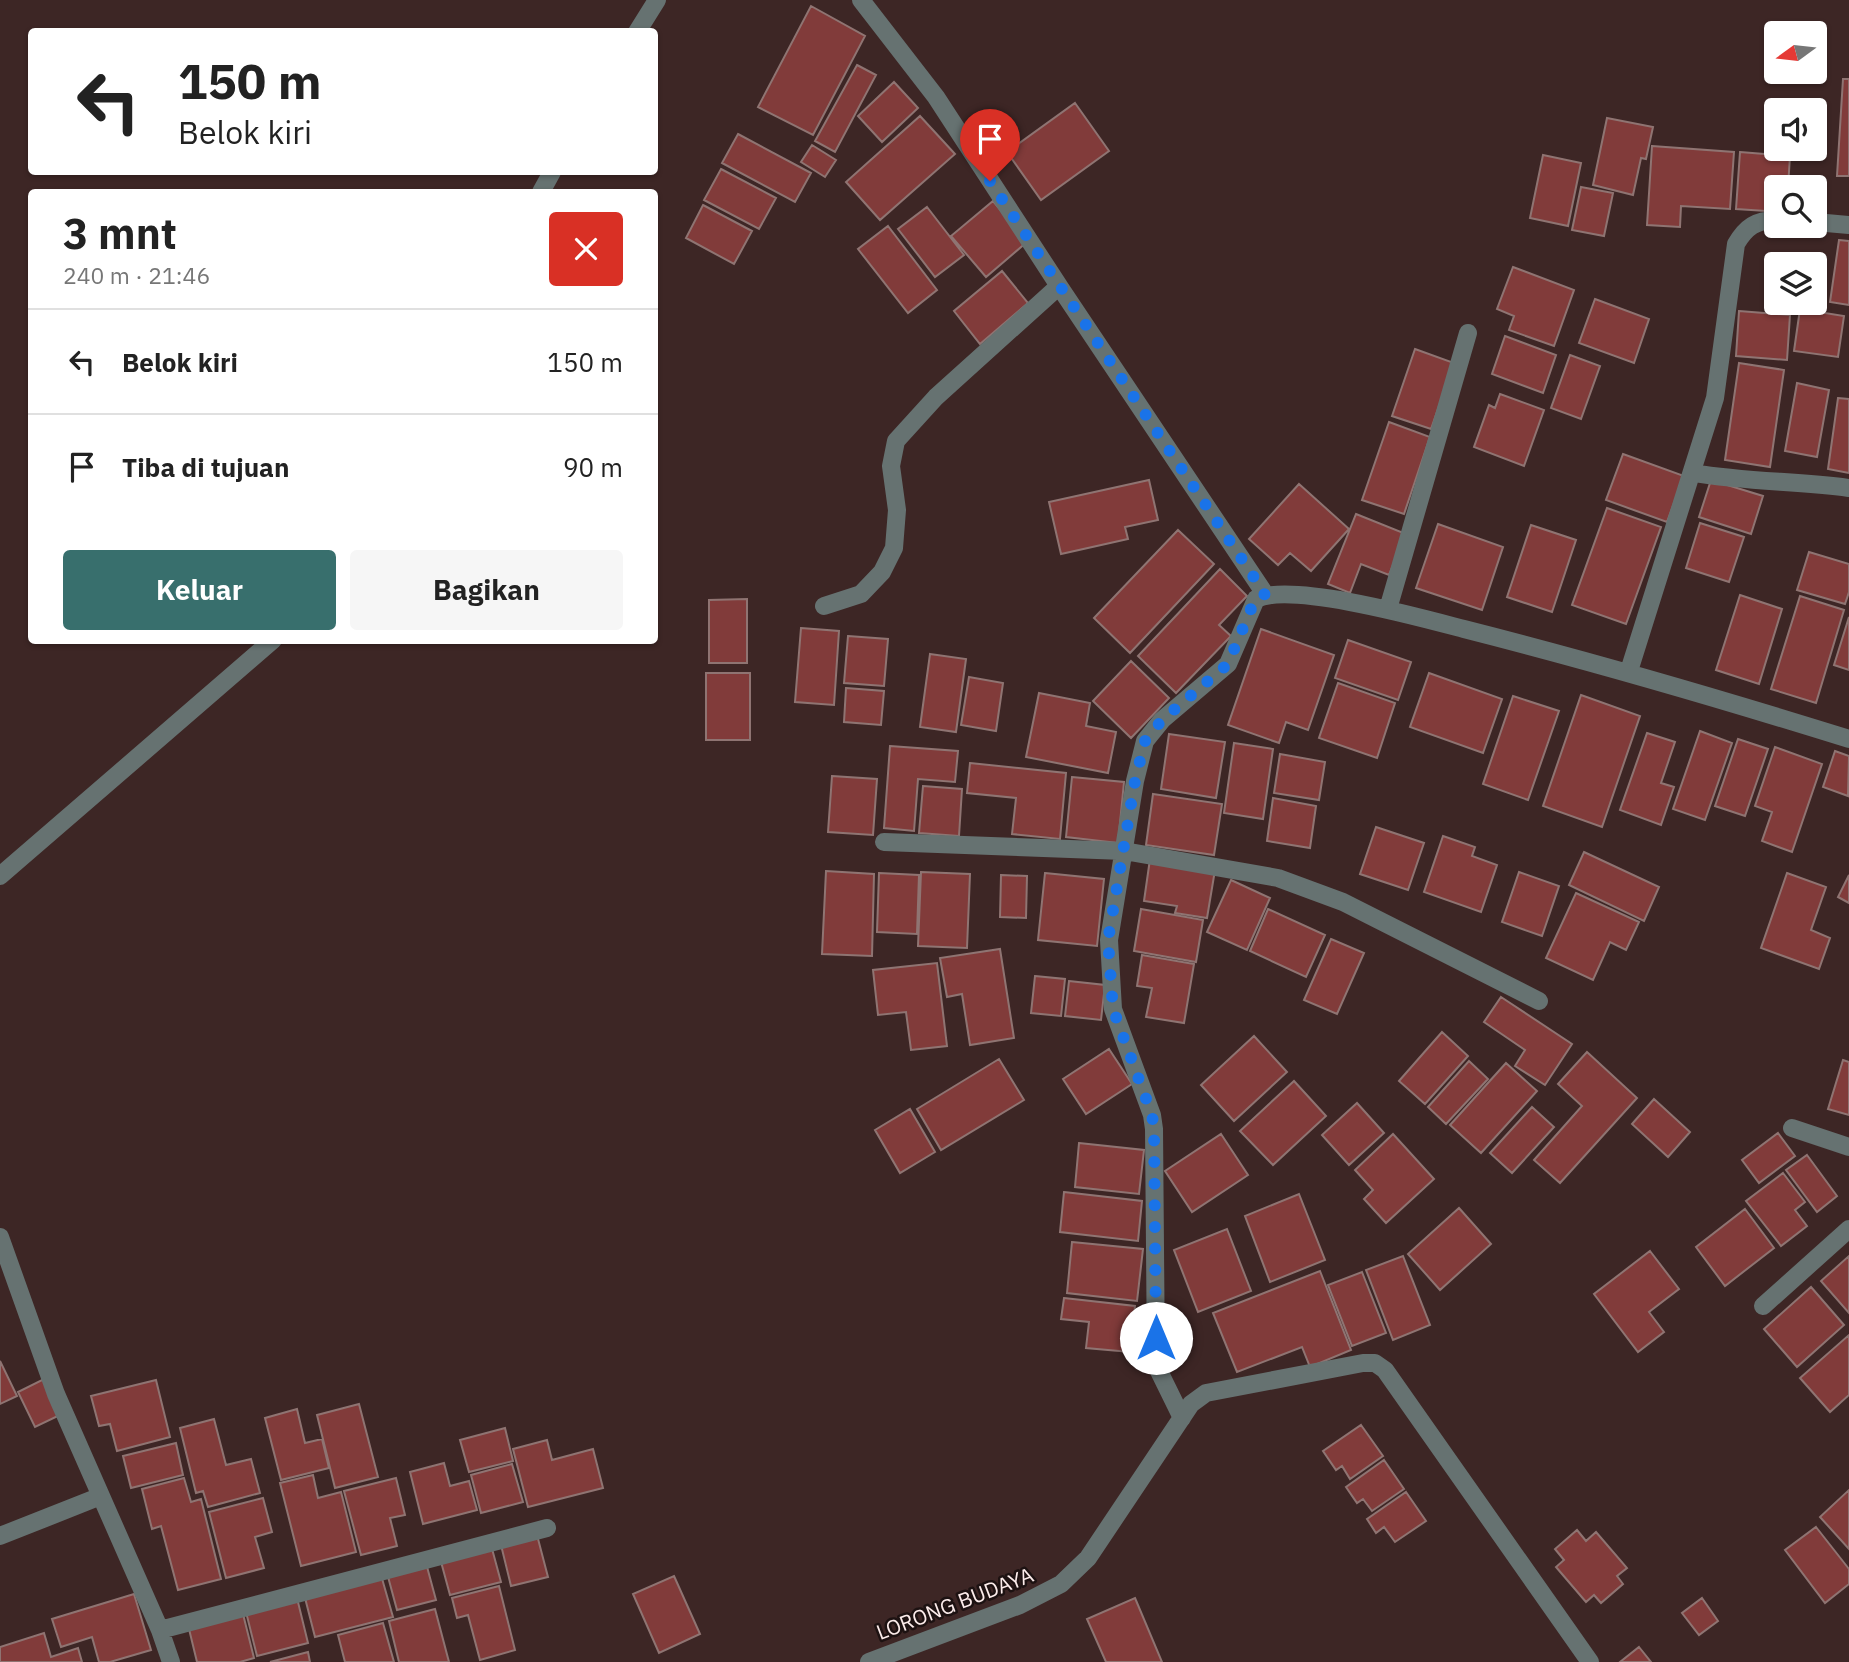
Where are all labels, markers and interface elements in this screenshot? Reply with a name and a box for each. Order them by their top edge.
north arrow [1764,21,1827,84]
map controls [1764,21,1827,315]
text: 150 m [178,49,322,112]
icon: left [63,56,154,147]
button: sound [1764,98,1827,161]
pin [960,109,1020,181]
text: Belok kiri [178,111,312,153]
icon: arrive [971,120,1009,158]
button: search [1764,175,1827,238]
text: 3 mnt [63,206,177,261]
button: close [549,212,623,286]
button: layers [1764,252,1827,315]
text: 240 m · 21:46 [63,260,210,290]
icon: left [63,343,101,381]
text: Belok kiri [122,345,238,379]
text: 150 m [547,345,623,379]
icon: arrive [63,448,101,486]
text: Tiba di tujuan [122,450,289,484]
text: 90 m [563,450,623,484]
button: Keluar [63,550,336,630]
button: Bagikan [350,550,623,630]
position arrow [1119,1301,1193,1375]
street label: LORONG BUDAYA [872,1560,1037,1646]

